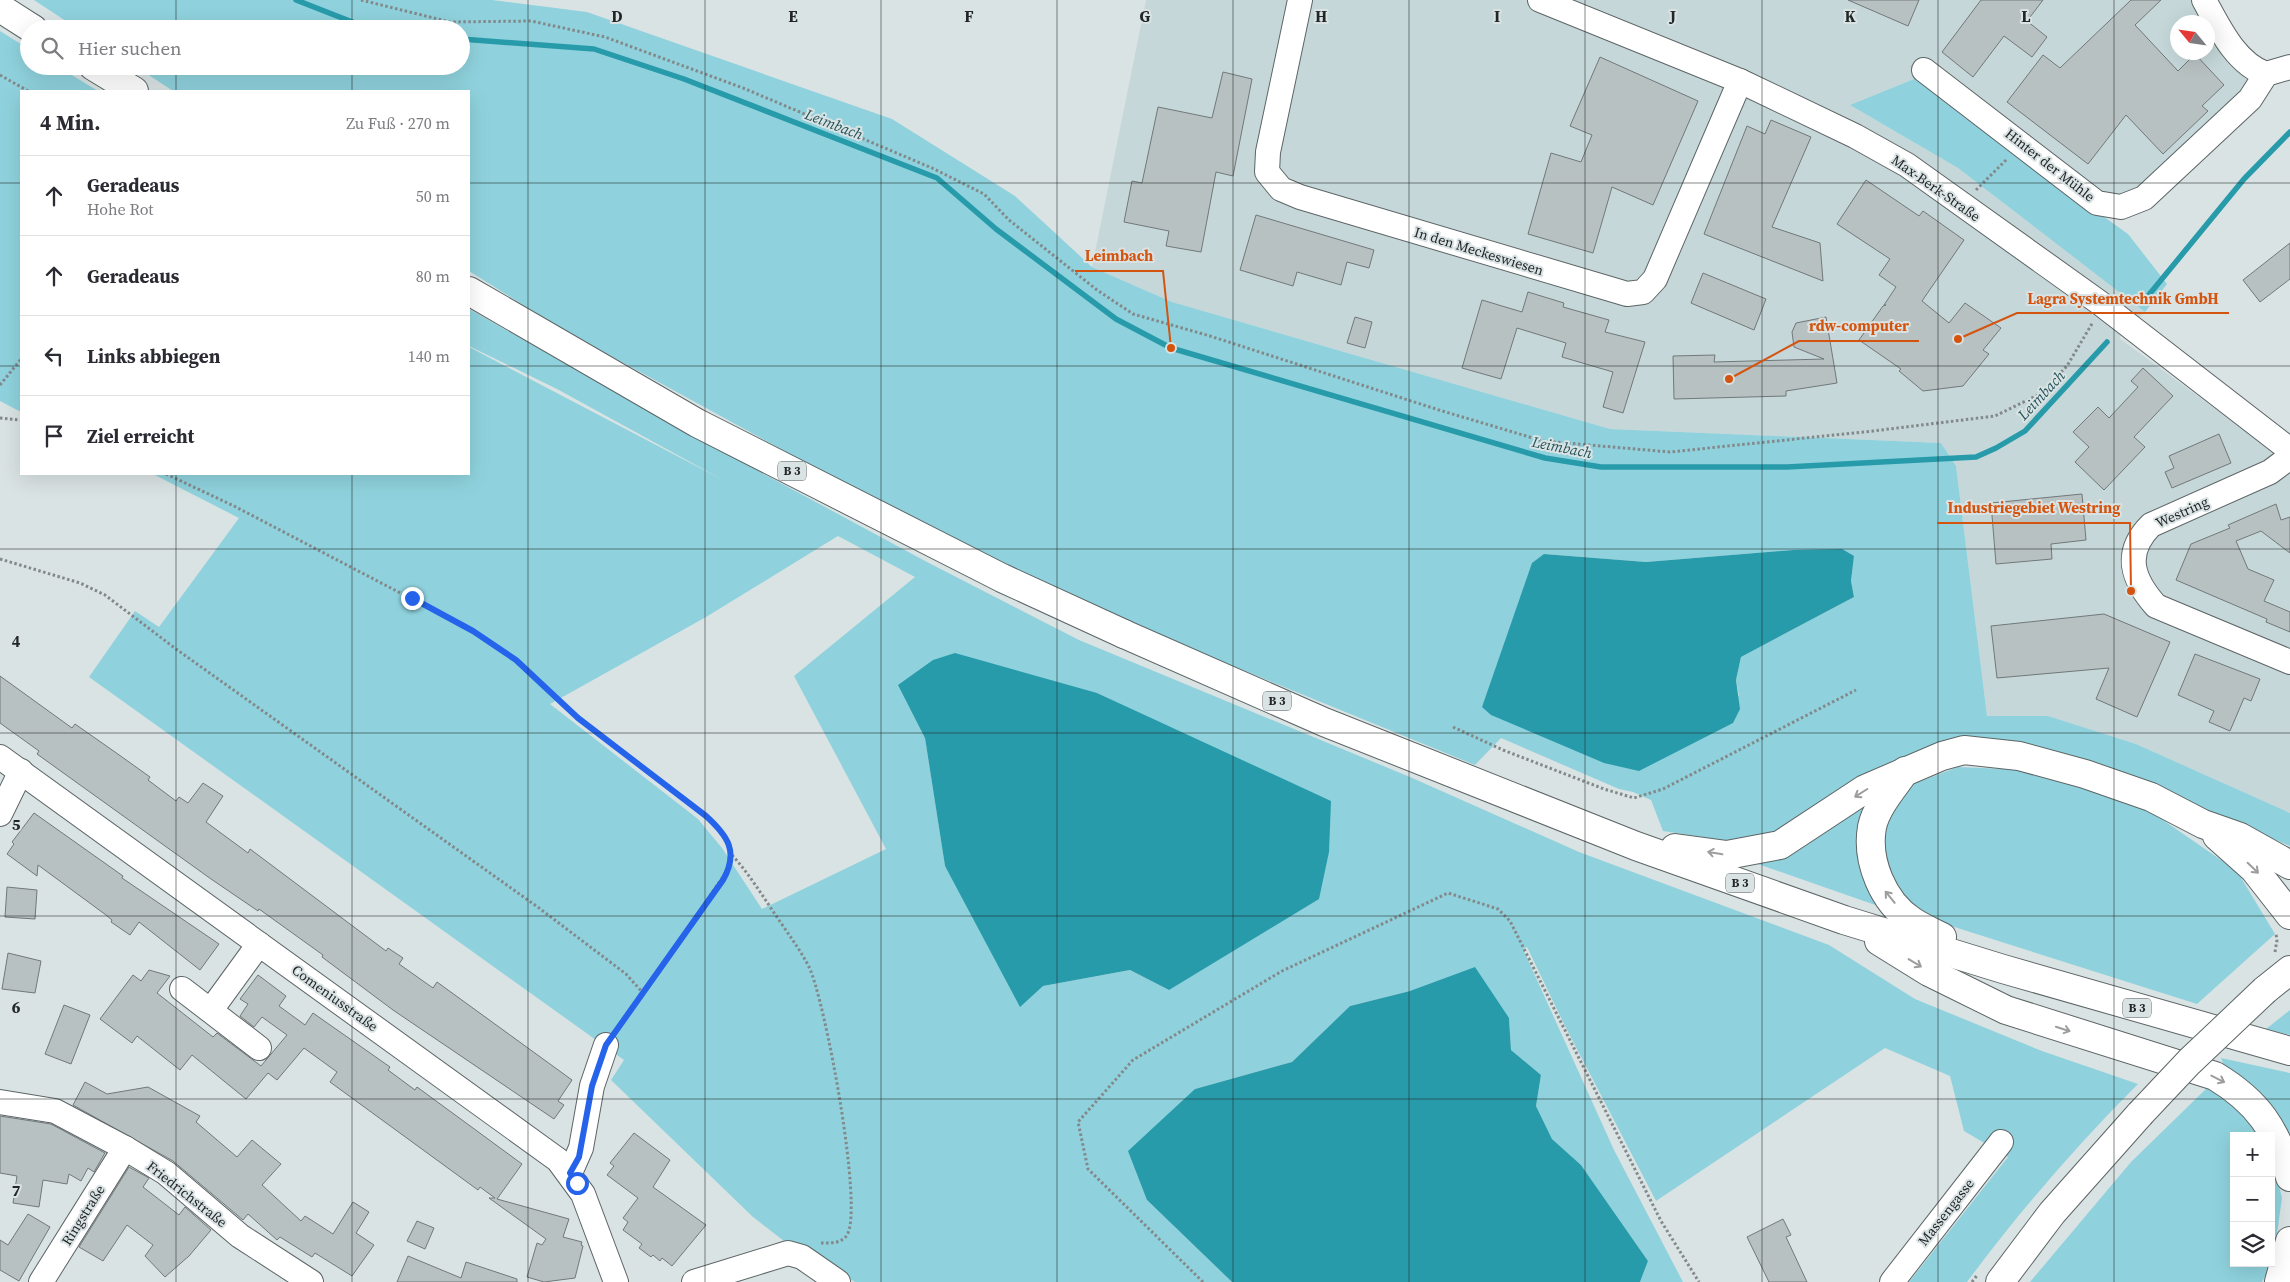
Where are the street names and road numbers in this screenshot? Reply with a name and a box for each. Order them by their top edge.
street label: Hinter der Mühle [2001,124,2099,206]
street label: Max-Berk-Straße [1888,150,1984,226]
street label: In den Meckeswiesen [1412,222,1547,280]
road number: B 3 [778,462,806,481]
street label: Westring [2152,491,2212,533]
road number: B 3 [1263,691,1291,710]
road number: B 3 [1726,874,1754,892]
street label: Comeniusstraße [288,960,382,1036]
road number: B 3 [2123,998,2151,1018]
street label: Friedrichstraße [143,1156,231,1232]
street label: Massengasse [1913,1174,1979,1250]
street label: Ringstraße [57,1181,109,1249]

